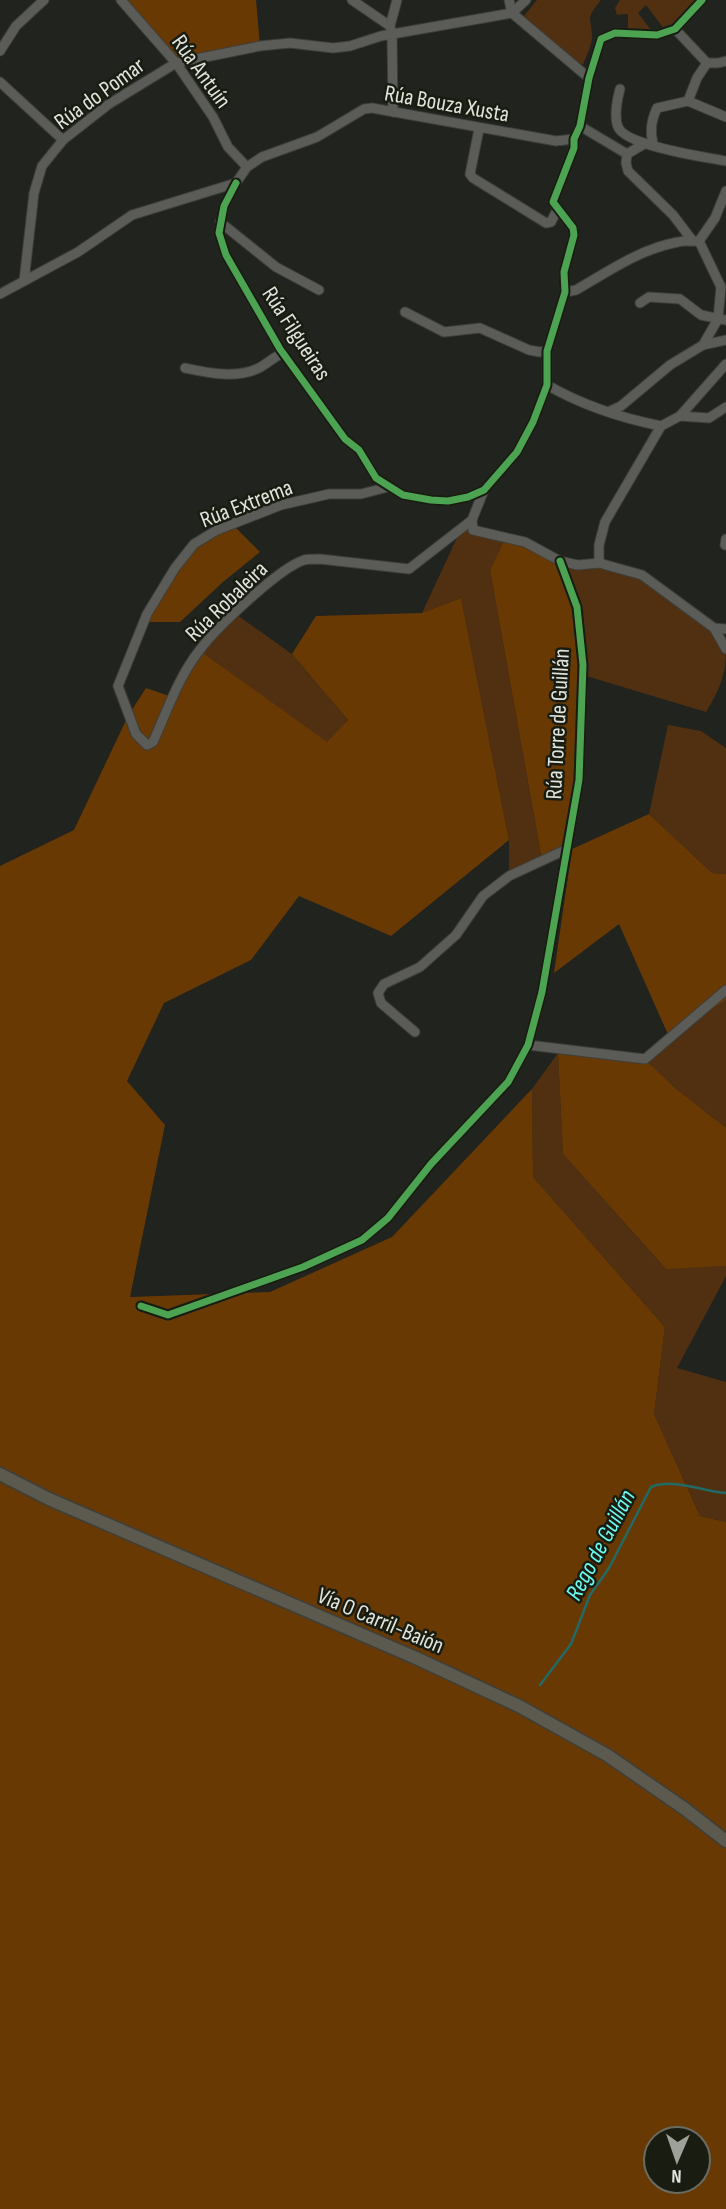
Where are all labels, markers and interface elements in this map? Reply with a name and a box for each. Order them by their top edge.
street label: Rúa Antuín [165,29,237,114]
street label: Rúa do Pomar [49,51,151,136]
street label: Rúa Bouza Xusta [382,79,511,129]
street label: Rúa Filgueiras [256,281,337,386]
street label: Rúa Extrema [196,474,297,534]
street label: Rúa Robaleira [180,556,274,648]
street label: Rúa Torre de Guillán [540,648,576,800]
water label: Rego de Guillán [559,1485,642,1605]
street label: Vía O Carril-Baión [313,1582,448,1660]
north arrow [642,2125,712,2195]
text: N [671,2164,682,2187]

